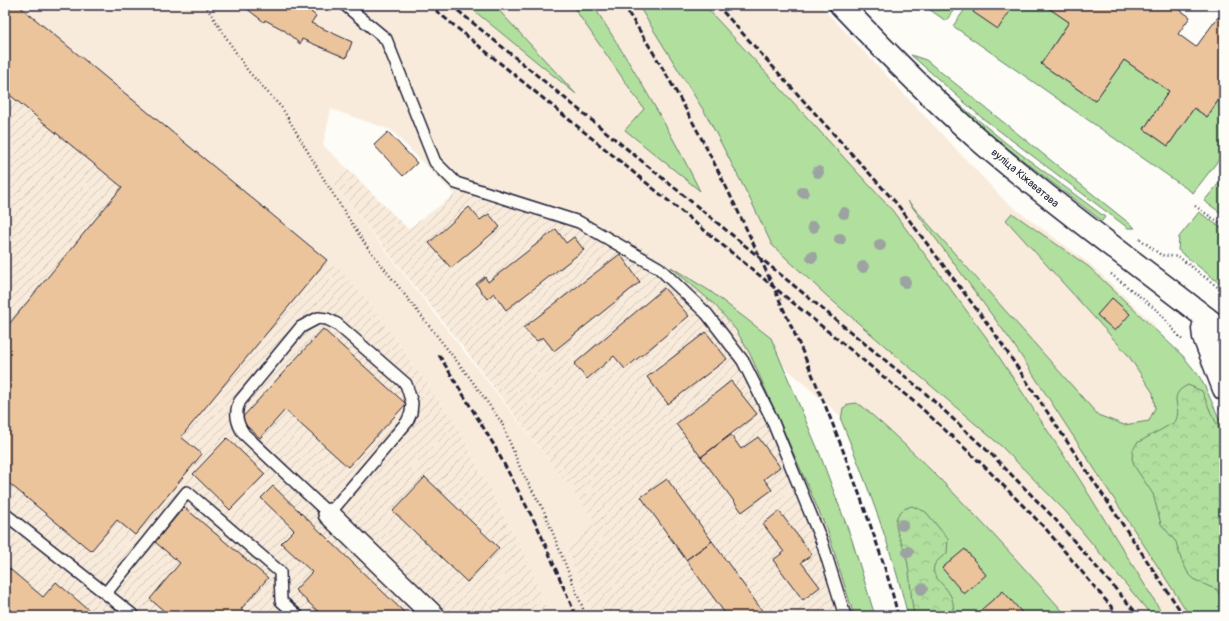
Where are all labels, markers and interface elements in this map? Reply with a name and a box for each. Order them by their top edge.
street label: вуліца Кіжаватава [989,146,1061,210]

